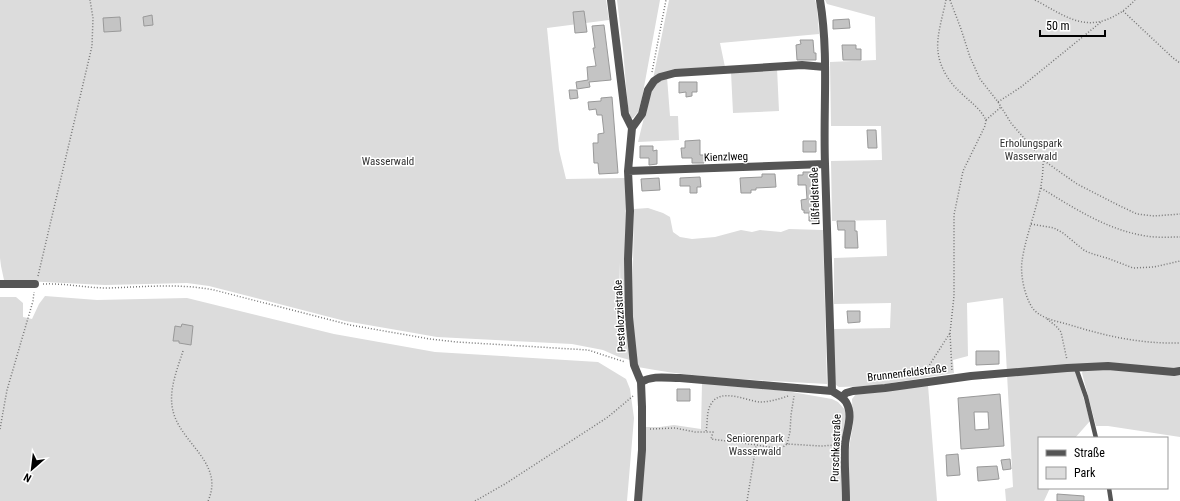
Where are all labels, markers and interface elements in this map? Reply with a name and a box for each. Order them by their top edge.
scale bar [1040,12,1105,38]
text: 50 m [1046,19,1070,33]
park label: Erholungspark Wasserwald [1000,137,1062,163]
street label: Kienzlweg [704,150,748,164]
park label: Wasserwald [362,155,414,168]
street label: Lißfeldstraße [807,167,823,225]
street label: Pestalozzistraße [612,279,628,353]
street label: Brunnenfeldstraße [867,362,947,384]
street label: Purschkastraße [828,414,844,482]
park label: Seniorenpark Wasserwald [727,432,784,458]
legend [1038,437,1168,489]
text: Straße [1074,446,1105,460]
north arrow [12,449,52,489]
text: Park [1074,466,1096,480]
text: N [21,470,34,485]

